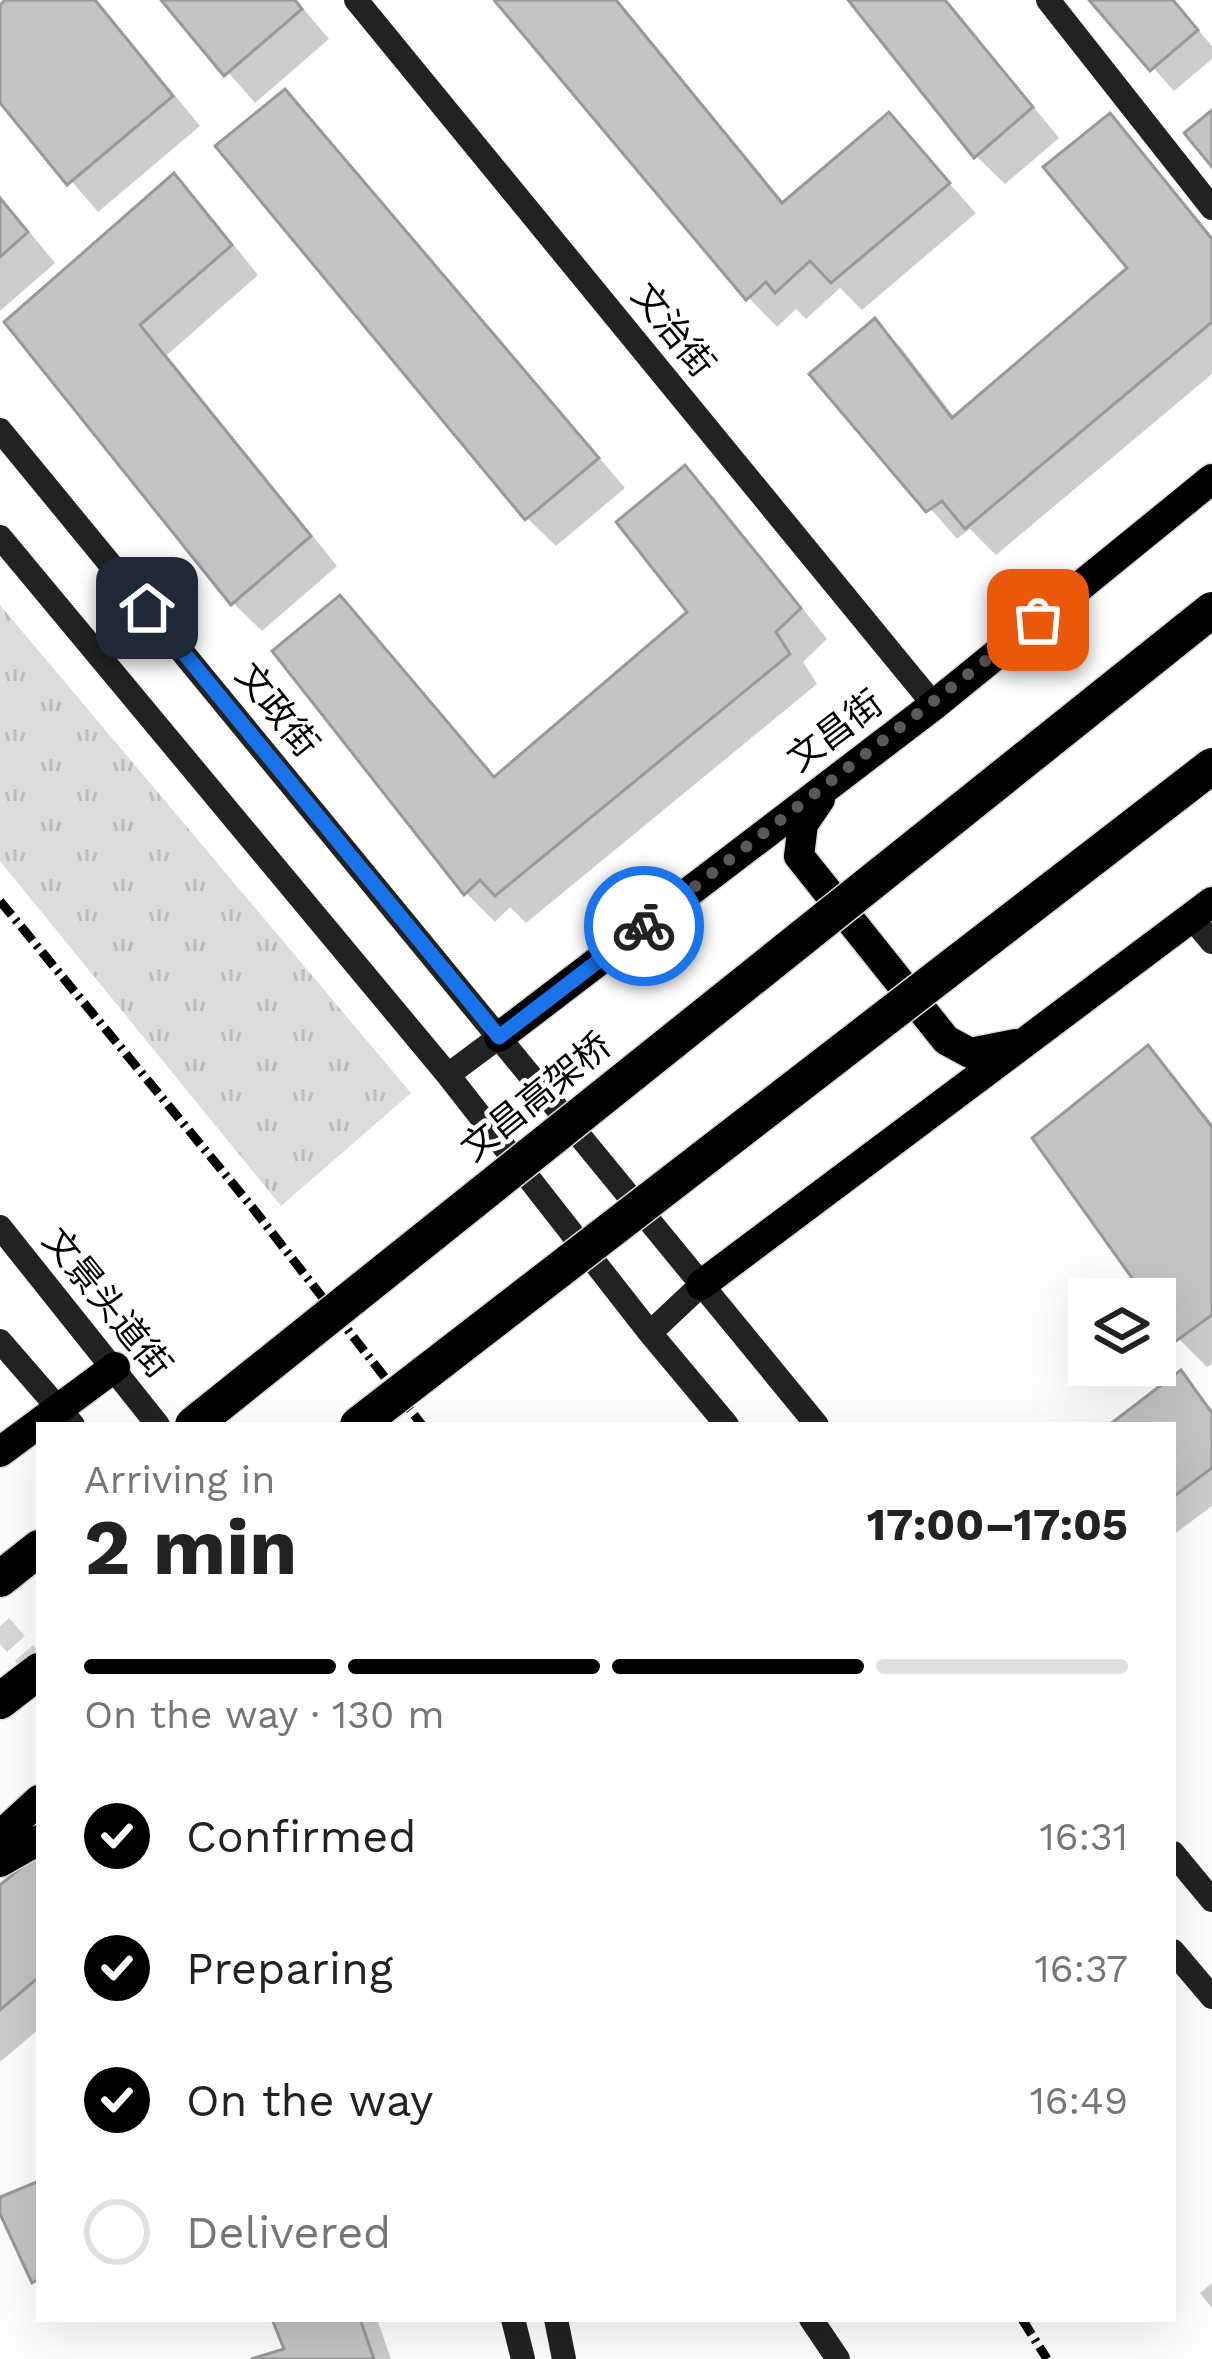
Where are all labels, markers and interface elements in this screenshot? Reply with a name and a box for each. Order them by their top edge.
street label: 文治街 [623,275,723,385]
pin [96,557,198,659]
pin [987,569,1089,671]
icon: home [114,575,180,641]
icon: bag [1005,587,1071,653]
street label: 文政街 [227,655,327,765]
street label: 文昌街 [779,682,891,780]
courier [584,866,704,986]
icon: bike [611,893,677,959]
street label: 文昌高架桥 [453,1024,619,1170]
street label: 文景头道街 [34,1220,180,1386]
map controls [1068,1278,1176,1386]
button: layers [1068,1278,1176,1386]
text: Arriving in [84,1457,275,1502]
text: 17:00–17:05 [867,1498,1128,1551]
text: 2 min [84,1501,297,1593]
text: On the way · 130 m [84,1692,445,1737]
icon: check [84,1803,150,1869]
text: Confirmed [186,1810,417,1863]
text: 16:31 [1040,1814,1128,1859]
icon: check [84,1935,150,2001]
text: Preparing [186,1942,393,1995]
text: 16:37 [1034,1946,1128,1991]
icon: check [84,2067,150,2133]
text: On the way [186,2074,433,2127]
text: 16:49 [1030,2078,1128,2123]
text: Delivered [186,2206,391,2259]

